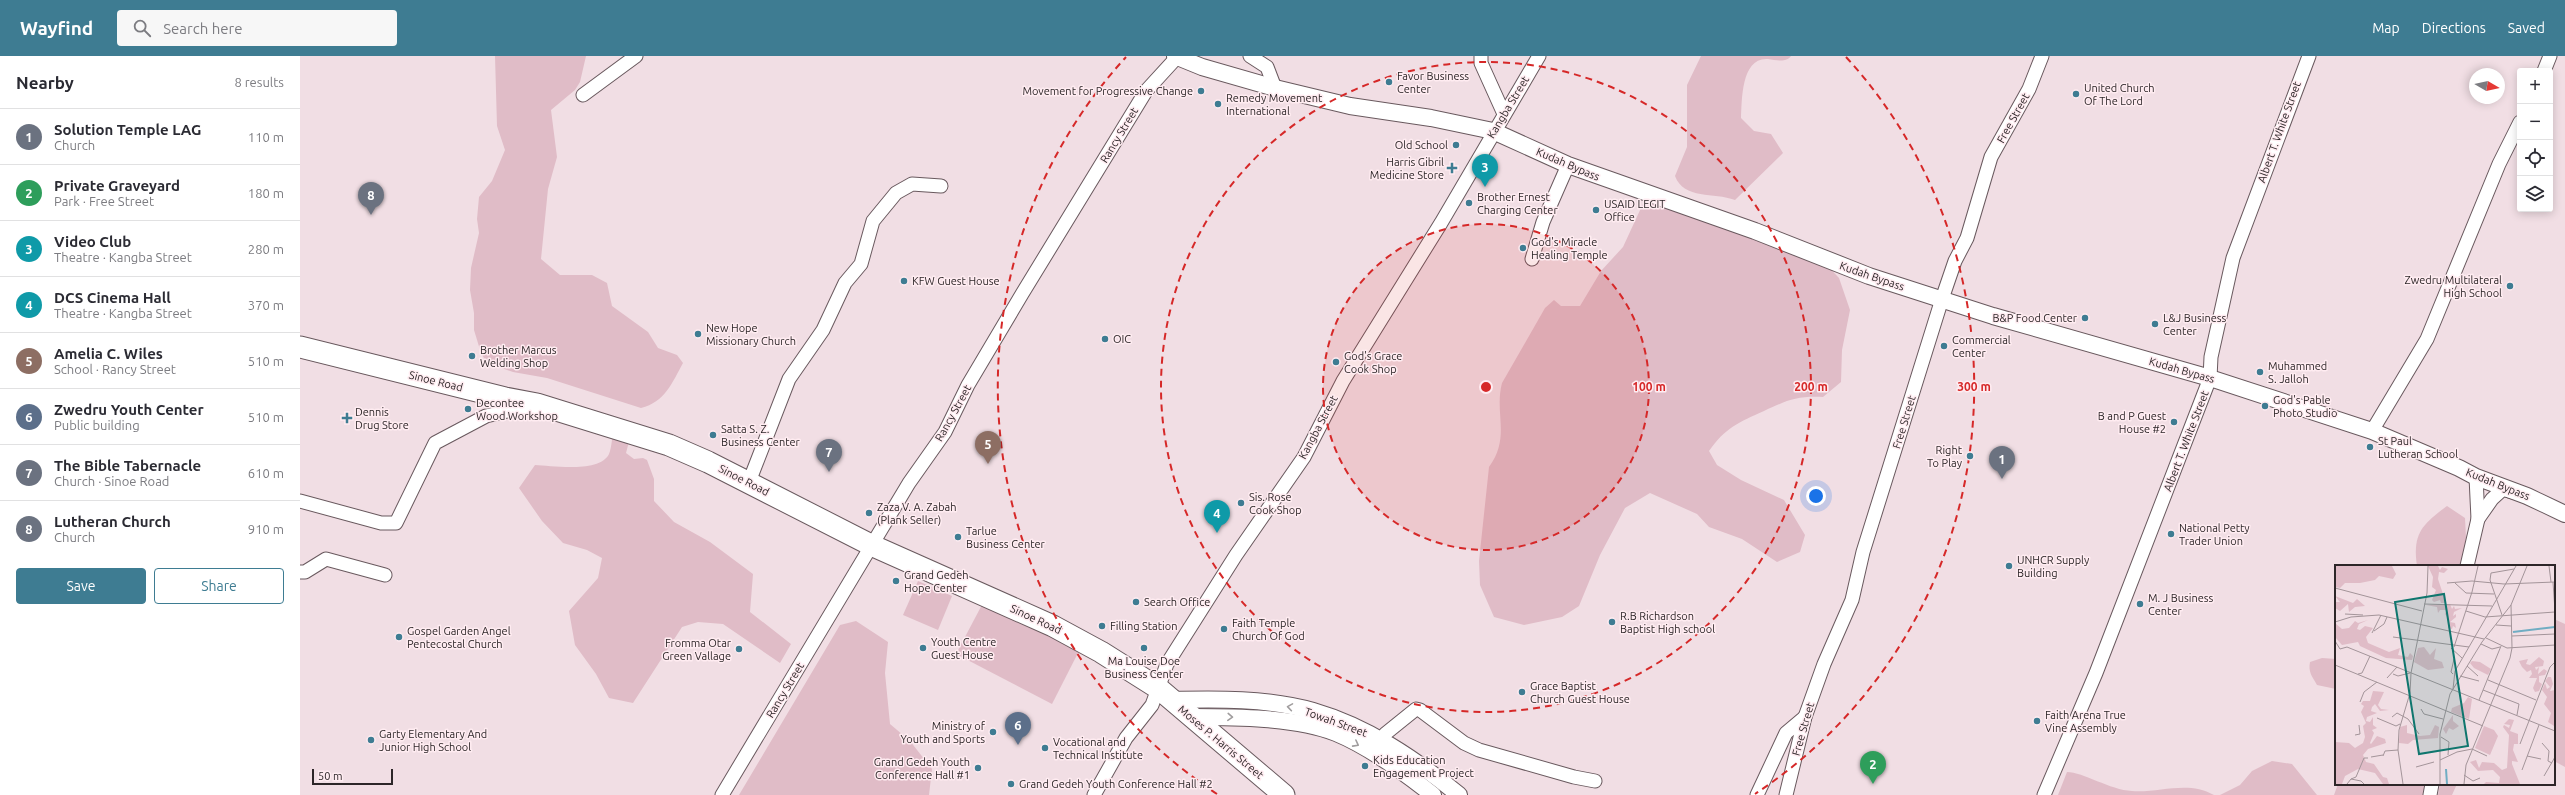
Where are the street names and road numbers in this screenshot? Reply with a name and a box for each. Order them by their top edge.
street label: Kangba Street [1485,73,1532,140]
street label: Albert T. White Street [2255,79,2303,184]
street label: Free Street [1994,90,2032,145]
street label: Rancy Street [1098,105,1141,165]
street label: Kudah Bypass [1534,145,1602,183]
street label: Kudah Bypass [1838,259,1906,293]
street label: Kudah Bypass [2148,355,2216,385]
street label: Sinoe Road [408,369,464,393]
street label: Rancy Street [933,382,974,443]
street label: Albert T. White Street [2161,388,2211,493]
street label: Kangba Street [1296,393,1340,461]
street label: Free Street [1890,393,1918,450]
street label: Sinoe Road [717,462,771,498]
street label: Kudah Bypass [2464,466,2532,502]
street label: Sinoe Road [1008,602,1064,636]
street label: Rancy Street [764,660,807,720]
street label: Free Street [1790,700,1817,757]
street label: Moses P. Harris Street [1176,703,1267,782]
street label: Towah Street [1303,705,1370,739]

